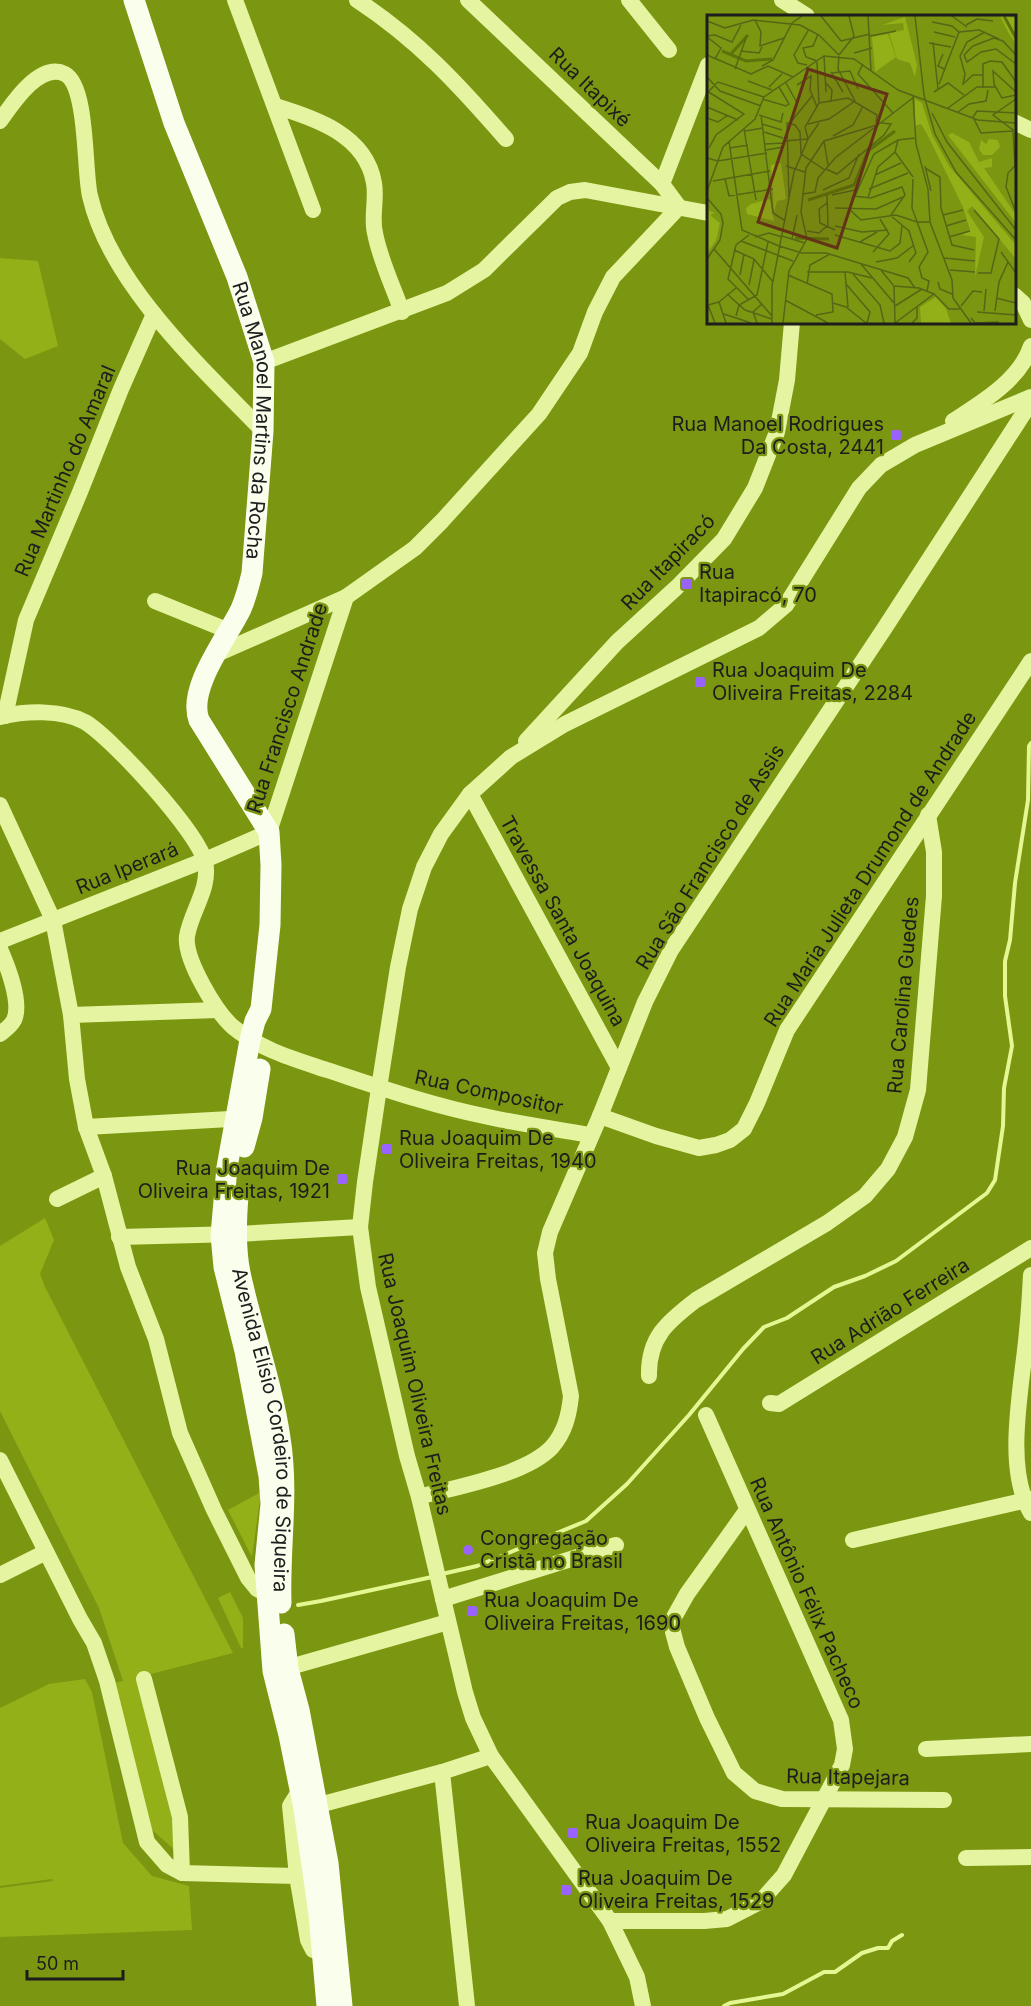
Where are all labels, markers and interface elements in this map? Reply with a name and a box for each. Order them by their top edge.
inset map [707,15,1016,324]
street label: Rua Itapixé [544,42,636,132]
street label: Rua Manoel Martins da Rocha [227,279,276,560]
street label: Rua Martinho do Amaral [10,362,120,580]
place label: Rua Manoel Rodrigues Da Costa, 2441 [671,412,884,459]
marker: Rua Manoel Rodrigues Da Costa, 2441 [889,428,903,442]
street label: Rua Itapiracó [616,509,720,615]
place label: Rua Itapiracó, 70 [699,560,817,607]
marker: Rua Itapiracó, 70 [680,577,694,591]
street label: Rua Francisco Andrade [242,600,332,816]
place label: Rua Joaquim De Oliveira Freitas, 2284 [712,658,913,705]
marker: Rua Joaquim De Oliveira Freitas, 2284 [693,675,707,689]
street label: Rua Maria Julieta Drumond de Andrade [759,707,981,1031]
street label: Rua São Francisco de Assis [631,740,789,974]
street label: Travessa Santa Joaquina [495,812,631,1030]
street label: Rua Iperará [72,837,182,899]
street label: Rua Carolina Guedes [882,895,924,1095]
street label: Rua Compositor [413,1065,566,1120]
place label: Rua Joaquim De Oliveira Freitas, 1940 [399,1126,597,1173]
marker: Rua Joaquim De Oliveira Freitas, 1940 [380,1142,394,1156]
place label: Rua Joaquim De Oliveira Freitas, 1921 [138,1156,330,1203]
marker: Rua Joaquim De Oliveira Freitas, 1921 [335,1172,349,1186]
street label: Rua Joaquim Oliveira Freitas [373,1250,457,1518]
street label: Rua Adrião Ferreira [806,1253,974,1369]
street label: Avenida Elísio Cordeiro de Siqueira [227,1266,296,1592]
street label: Rua Antônio Félix Pacheco [745,1473,869,1713]
place label: Congregação Cristã no Brasil [480,1526,623,1573]
marker: Congregação Cristã no Brasil [461,1543,475,1557]
place label: Rua Joaquim De Oliveira Freitas, 1690 [484,1588,681,1635]
marker: Rua Joaquim De Oliveira Freitas, 1690 [465,1604,479,1618]
street label: Rua Itapejara [786,1764,910,1790]
place label: Rua Joaquim De Oliveira Freitas, 1552 [585,1810,781,1857]
marker: Rua Joaquim De Oliveira Freitas, 1552 [566,1826,580,1840]
place label: Rua Joaquim De Oliveira Freitas, 1529 [578,1866,774,1913]
marker: Rua Joaquim De Oliveira Freitas, 1529 [559,1883,573,1897]
scale bar [27,1943,123,1981]
text: 50 m [36,1953,79,1974]

